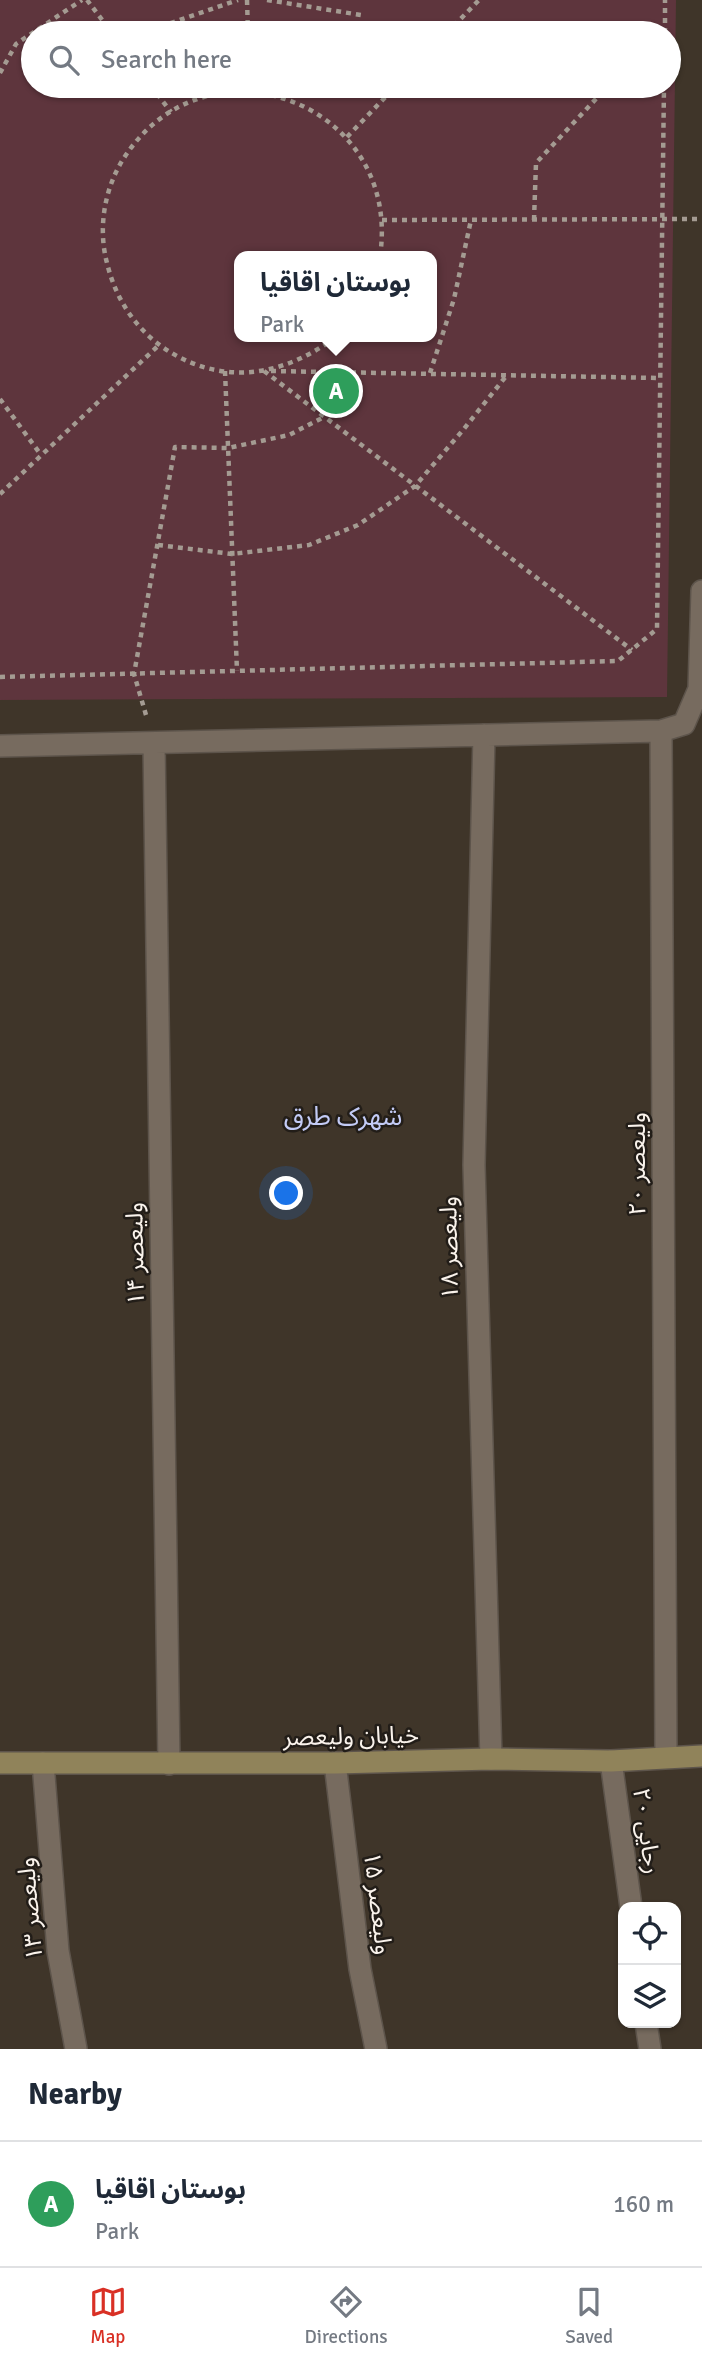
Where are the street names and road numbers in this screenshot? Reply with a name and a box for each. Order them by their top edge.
street label: ولیعصر ۲۰ [622,1112,652,1216]
street label: ولیعصر ۱۸ [433,1196,465,1300]
street label: ولیعصر ۱۴ [119,1202,151,1306]
street label: خیابان ولیعصر [282,1720,419,1752]
street label: رجایی ۲۰ [626,1786,668,1876]
street label: ولیعصر ۱۵ [357,1850,399,1956]
street label: ولیعصر ۱۳ [11,1856,49,1962]

